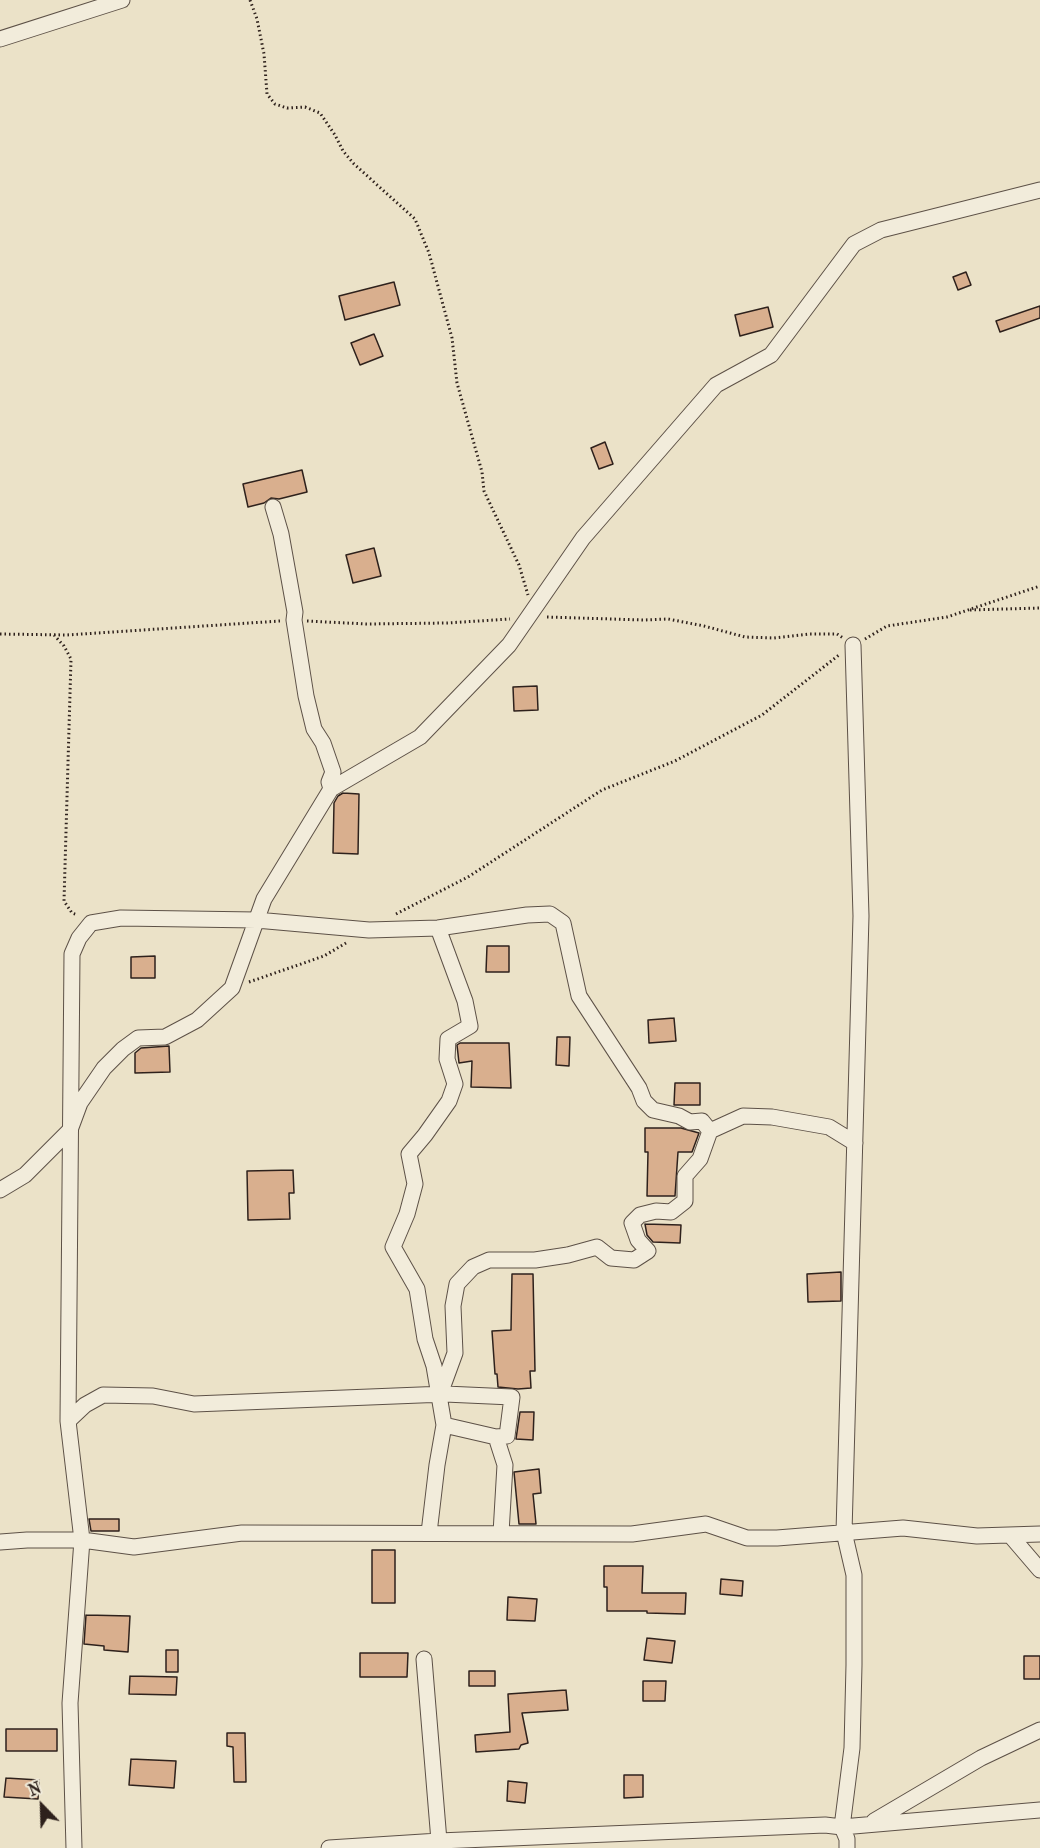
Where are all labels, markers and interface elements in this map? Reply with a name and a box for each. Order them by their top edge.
north arrow [12,1776,72,1836]
text: N [25,1778,44,1800]

